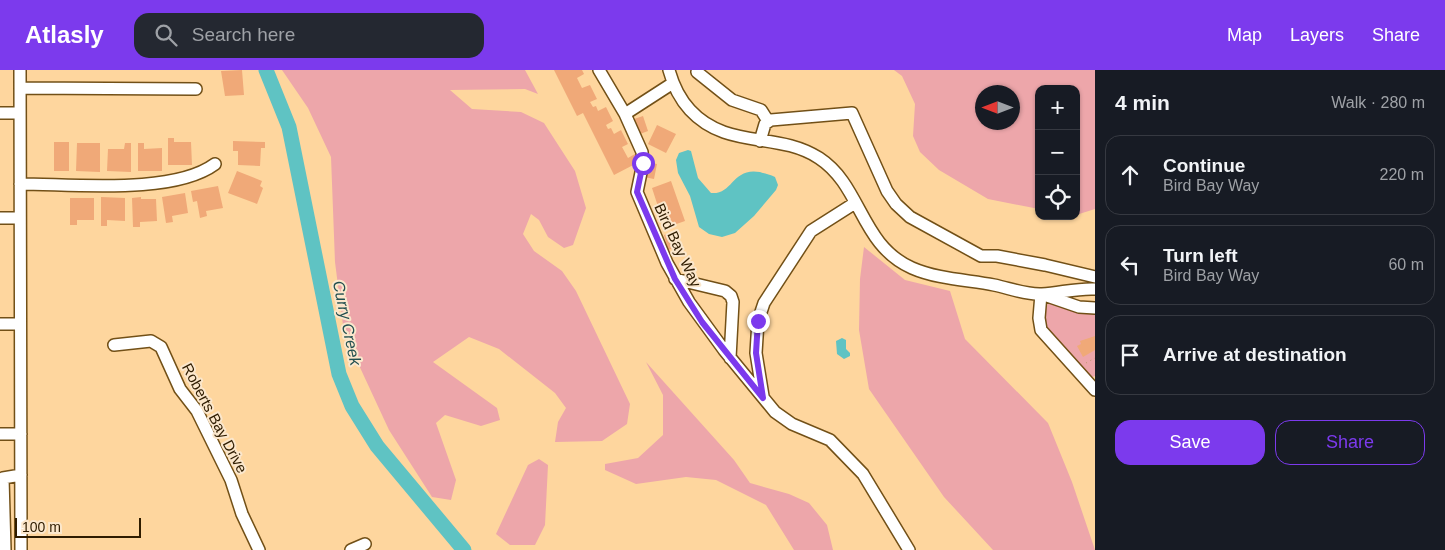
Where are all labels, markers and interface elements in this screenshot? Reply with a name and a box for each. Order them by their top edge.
search box [134,13,484,58]
text: Atlasly [25,21,104,48]
icon: search [152,21,180,49]
text: Search here [192,24,295,45]
text: Map [1227,25,1262,45]
text: Layers [1290,25,1344,45]
text: Share [1372,25,1420,45]
north arrow [975,85,1020,130]
map controls [1035,85,1080,220]
button: + [1035,85,1080,130]
text: 4 min [1115,91,1170,114]
text: Walk · 280 m [1331,94,1425,111]
button: − [1035,130,1080,175]
route start [632,152,655,175]
text: Continue [1163,155,1245,176]
icon: ahead [1116,161,1144,189]
text: 220 m [1380,166,1424,183]
button: locate [1035,175,1080,220]
text: Bird Bay Way [1163,177,1259,194]
street label: Bird Bay Way [651,200,705,290]
text: Turn left [1163,245,1238,266]
icon: left [1116,251,1144,279]
text: 60 m [1388,256,1424,273]
text: Bird Bay Way [1163,267,1259,284]
water label: Curry Creek [330,279,364,368]
route end [747,310,770,333]
icon: arrive [1116,341,1144,369]
text: Arrive at destination [1163,344,1347,365]
street label: Roberts Bay Drive [179,360,251,476]
button: Save [1115,420,1265,465]
button: Share [1275,420,1425,465]
scale bar [15,515,141,538]
text: 100 m [22,519,61,535]

